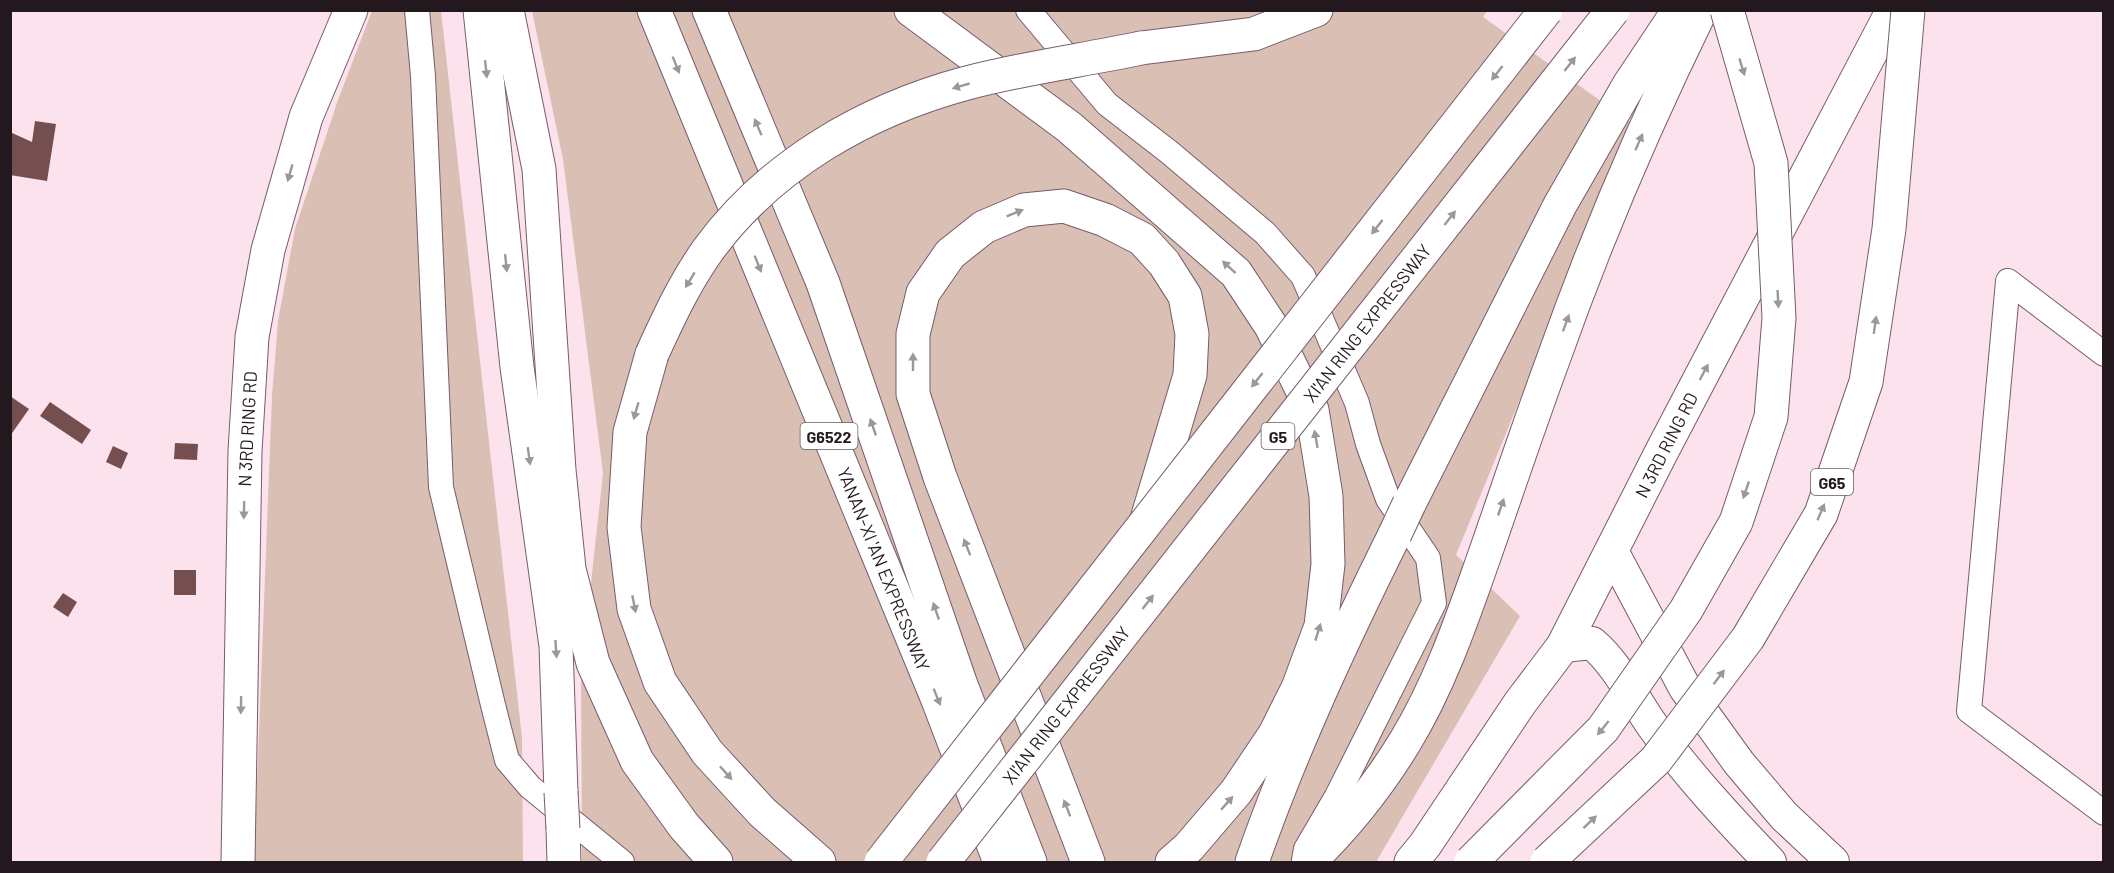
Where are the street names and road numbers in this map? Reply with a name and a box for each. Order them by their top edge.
street label: XI'AN RING EXPRESSWAY [1298,240,1436,406]
street label: N 3RD RING RD [233,371,261,487]
street label: N 3RD RING RD [1630,389,1702,501]
road number: G6522 [800,423,858,449]
road number: G5 [1262,423,1294,449]
street label: YANAN-XI 'AN EXPRESSWAY [833,464,935,674]
road number: G65 [1811,469,1853,495]
street label: XI'AN RING EXPRESSWAY [997,622,1135,788]

